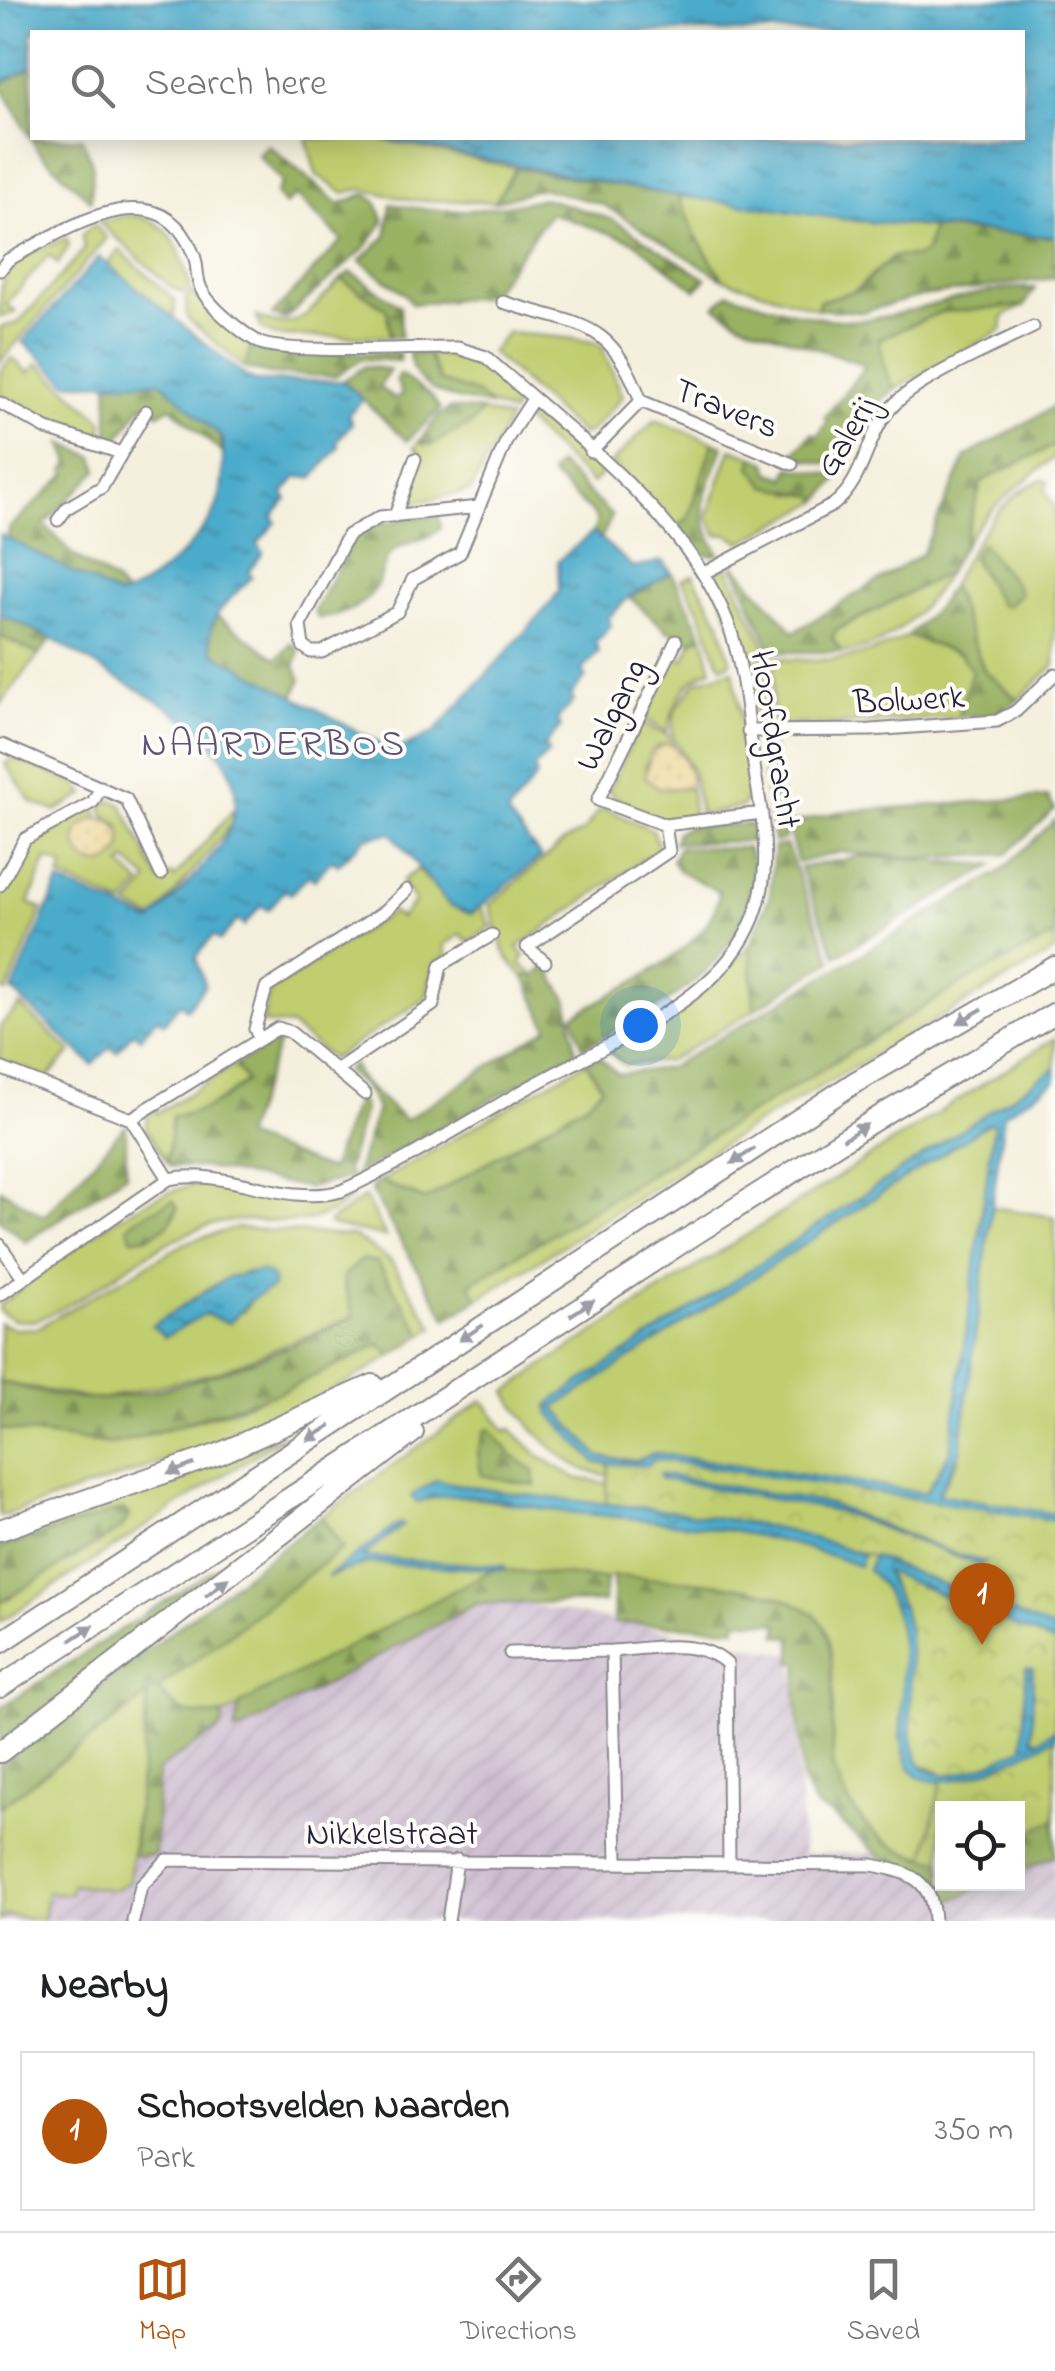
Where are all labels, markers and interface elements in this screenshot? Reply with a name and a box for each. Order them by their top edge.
search box [30,30,1025,140]
text: Search here [145,57,327,113]
icon: search [65,58,120,113]
street label: Travers [666,366,786,454]
street label: Galerij [804,387,893,488]
street label: Hoofdgracht [734,647,813,833]
street label: Walgang [564,651,662,780]
street label: Bolwerk [851,673,967,730]
district label: NAARDERBOS [141,718,407,774]
your location [615,1000,666,1051]
one-way arrow [956,1007,985,1024]
one-way arrow [841,1124,869,1142]
one-way arrow [730,1146,757,1164]
one-way arrow [568,1300,596,1318]
one-way arrow [458,1324,485,1342]
one-way arrow [305,1423,333,1441]
one-way arrow [165,1462,195,1477]
pin: 1 [950,1562,1014,1645]
one-way arrow [204,1577,230,1598]
one-way arrow [68,1625,95,1643]
map controls [935,1801,1025,1891]
button: locate [935,1801,1025,1891]
street label: Nikkelstraat [306,1810,478,1861]
text: Nearby [40,1956,168,2017]
text: Schootsvelden Naarden [137,2080,509,2136]
text: 1 [69,2108,80,2155]
text: 350 m [935,2108,1013,2155]
text: Park [137,2136,195,2183]
tab: Map [135,2252,190,2353]
tab: Directions [460,2252,577,2353]
tab: Saved [847,2252,920,2353]

